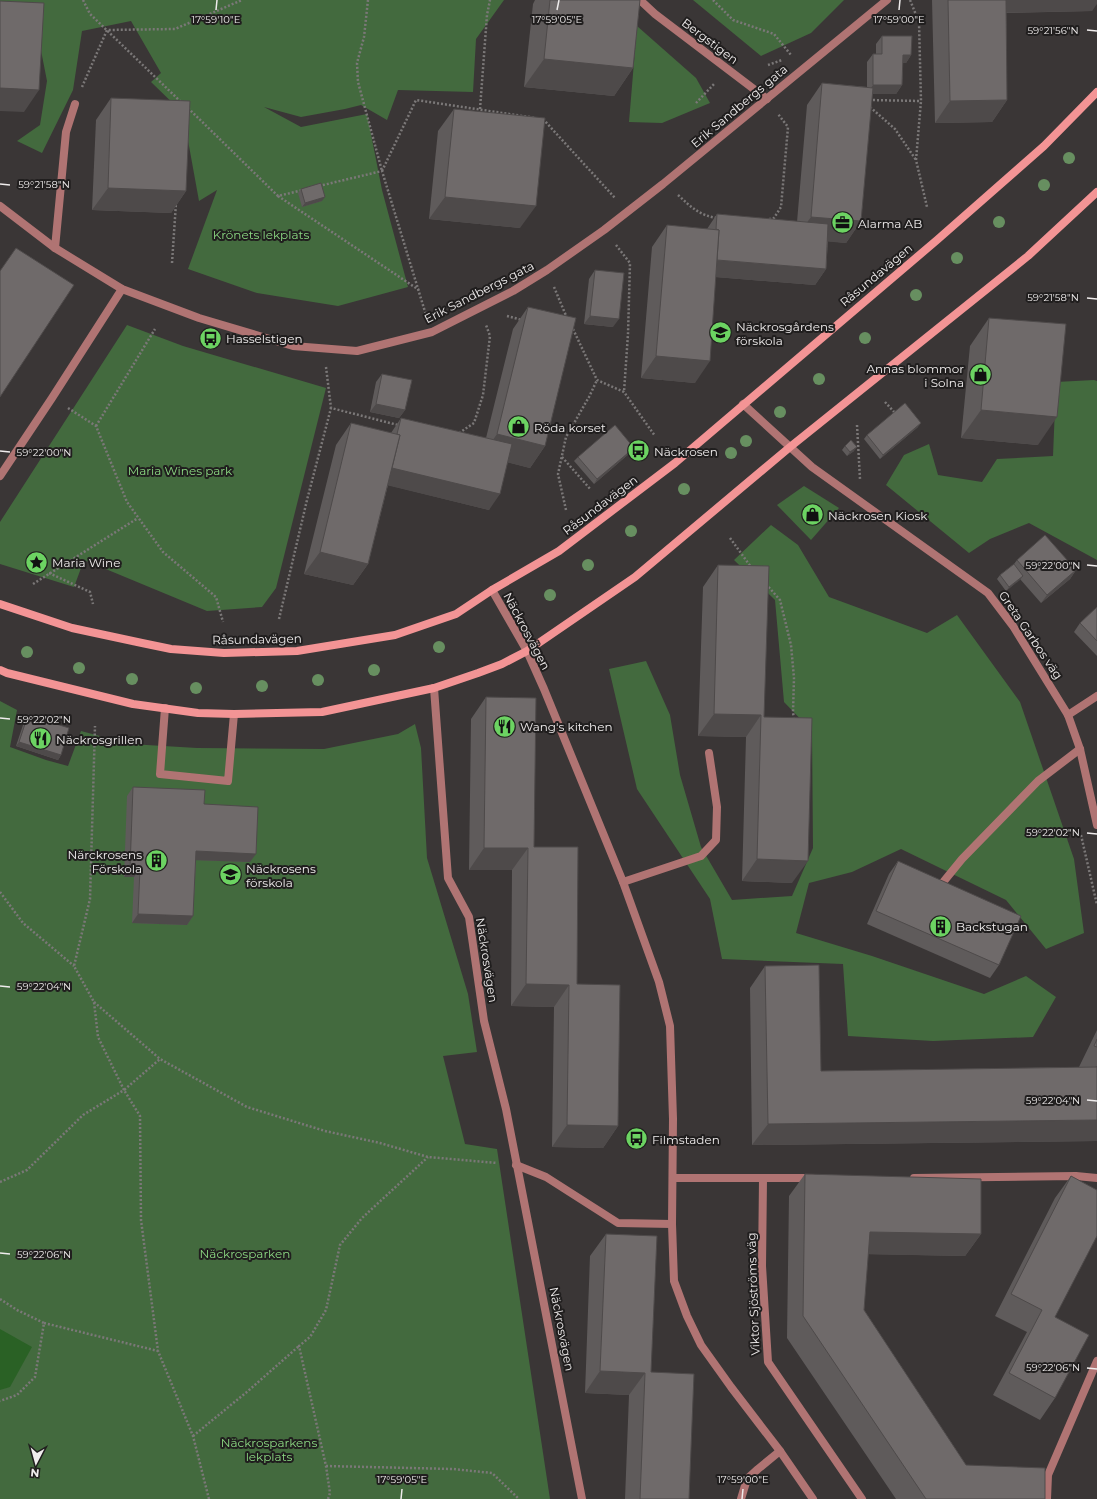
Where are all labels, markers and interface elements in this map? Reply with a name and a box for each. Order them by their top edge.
text: 17°59'10"E [192,13,241,26]
text: 17°59'05"E [532,13,583,26]
text: 17°59'00"E [873,13,925,26]
street label: Bergstigen [679,15,741,67]
text: 59°21'56"N [1027,24,1079,37]
street label: Erik Sandbergs gata [688,61,790,151]
text: 59°21'58"N [18,178,70,191]
office icon: Alarma AB [830,210,856,236]
place label: Alarma AB [858,216,922,231]
park label: Krönets lekplats [213,227,309,242]
street label: Råsundavägen [837,240,915,310]
street label: Erik Sandbergs gata [422,258,536,326]
text: 59°21'58"N [1027,291,1079,304]
place label: Näckrosgårdens förskola [736,319,834,348]
school or university icon: Näckrosgårdens förskola [708,320,734,346]
bus stop icon: Hasselstigen [197,325,223,351]
place label: Hasselstigen [226,331,303,346]
place label: Annas blommor i Solna [866,361,964,390]
shop icon: Annas blommor i Solna [967,362,993,388]
shop icon: Röda korset [506,414,532,440]
place label: Röda korset [534,420,606,435]
bus stop icon: Näckrosen [626,438,652,464]
place label: Näckrosen [654,444,718,459]
text: 59°22'00"N [17,446,71,459]
park label: Maria Wines park [128,463,233,478]
street label: Råsundavägen [560,472,640,538]
shop icon: Näckrosen Kiosk [800,502,826,528]
place label: Näckrosen Kiosk [828,508,928,523]
place icon: Maria Wine [23,549,49,575]
place label: Maria Wine [52,555,120,570]
text: 59°22'00"N [1026,559,1080,572]
street label: Greta Garbos väg [996,588,1066,682]
street label: Näckrosvägen [500,590,554,672]
street label: Råsundavägen [212,631,302,647]
text: 59°22'02"N [17,713,71,726]
restaurant icon: Wang's kitchen [492,713,518,739]
place label: Wang's kitchen [520,719,613,734]
restaurant icon: Näckrosgrillen [28,726,54,752]
place label: Näckrosgrillen [56,732,143,747]
text: 59°22'02"N [1026,826,1080,839]
place label: Närckrosens Förskola [68,847,142,876]
building icon: Närckrosens Förskola [144,848,170,874]
place label: Näckrosens förskola [246,861,316,890]
school or university icon: Näckrosens förskola [218,862,244,888]
building icon: Backstugan [927,913,953,939]
street label: Näckrosvägen [473,917,501,1003]
place label: Backstugan [956,919,1028,934]
text: 59°22'04"N [17,980,71,993]
text: 59°22'04"N [1026,1094,1080,1107]
bus stop icon: Filmstaden [624,1126,650,1152]
place label: Filmstaden [652,1132,720,1147]
street label: Viktor Sjöströms väg [743,1232,763,1356]
park label: Näckrosparken [200,1246,290,1261]
text: 59°22'06"N [17,1248,71,1261]
street label: Näckrosvägen [546,1286,578,1372]
text: 59°22'06"N [1026,1361,1080,1374]
park label: Näckrosparkens lekplats [221,1435,317,1464]
north arrow [16,1443,56,1483]
text: N [30,1466,40,1480]
text: 17°59'05"E [377,1473,428,1486]
text: 17°59'00"E [717,1473,769,1486]

